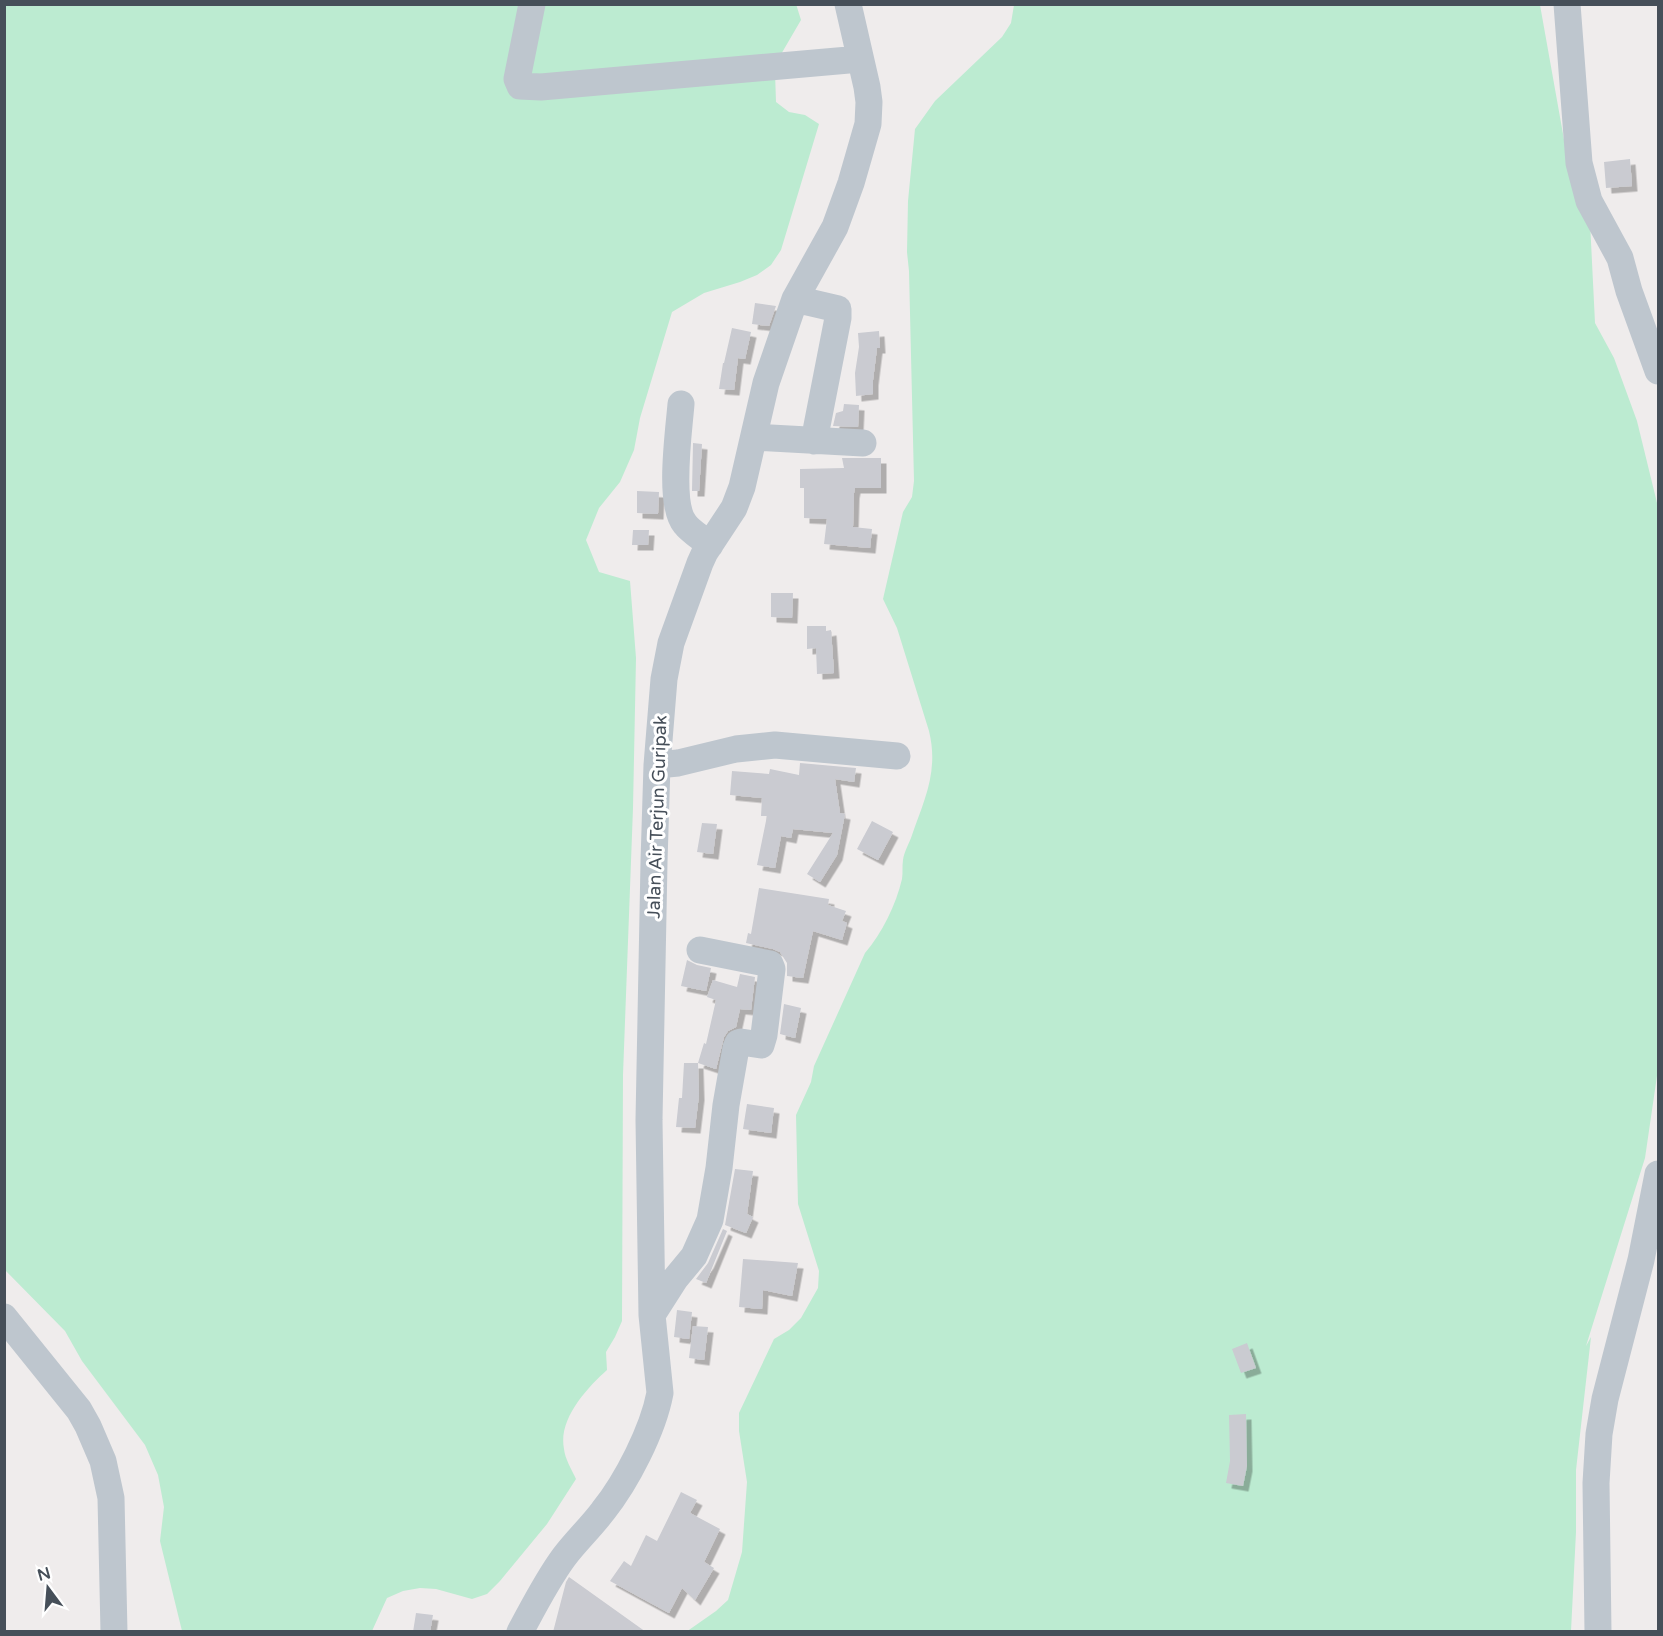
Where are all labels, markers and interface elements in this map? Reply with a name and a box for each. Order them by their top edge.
street label: Jalan Air Terjun Guripak [642,715,672,919]
north arrow [18,1558,78,1618]
text: N [35,1563,53,1586]

